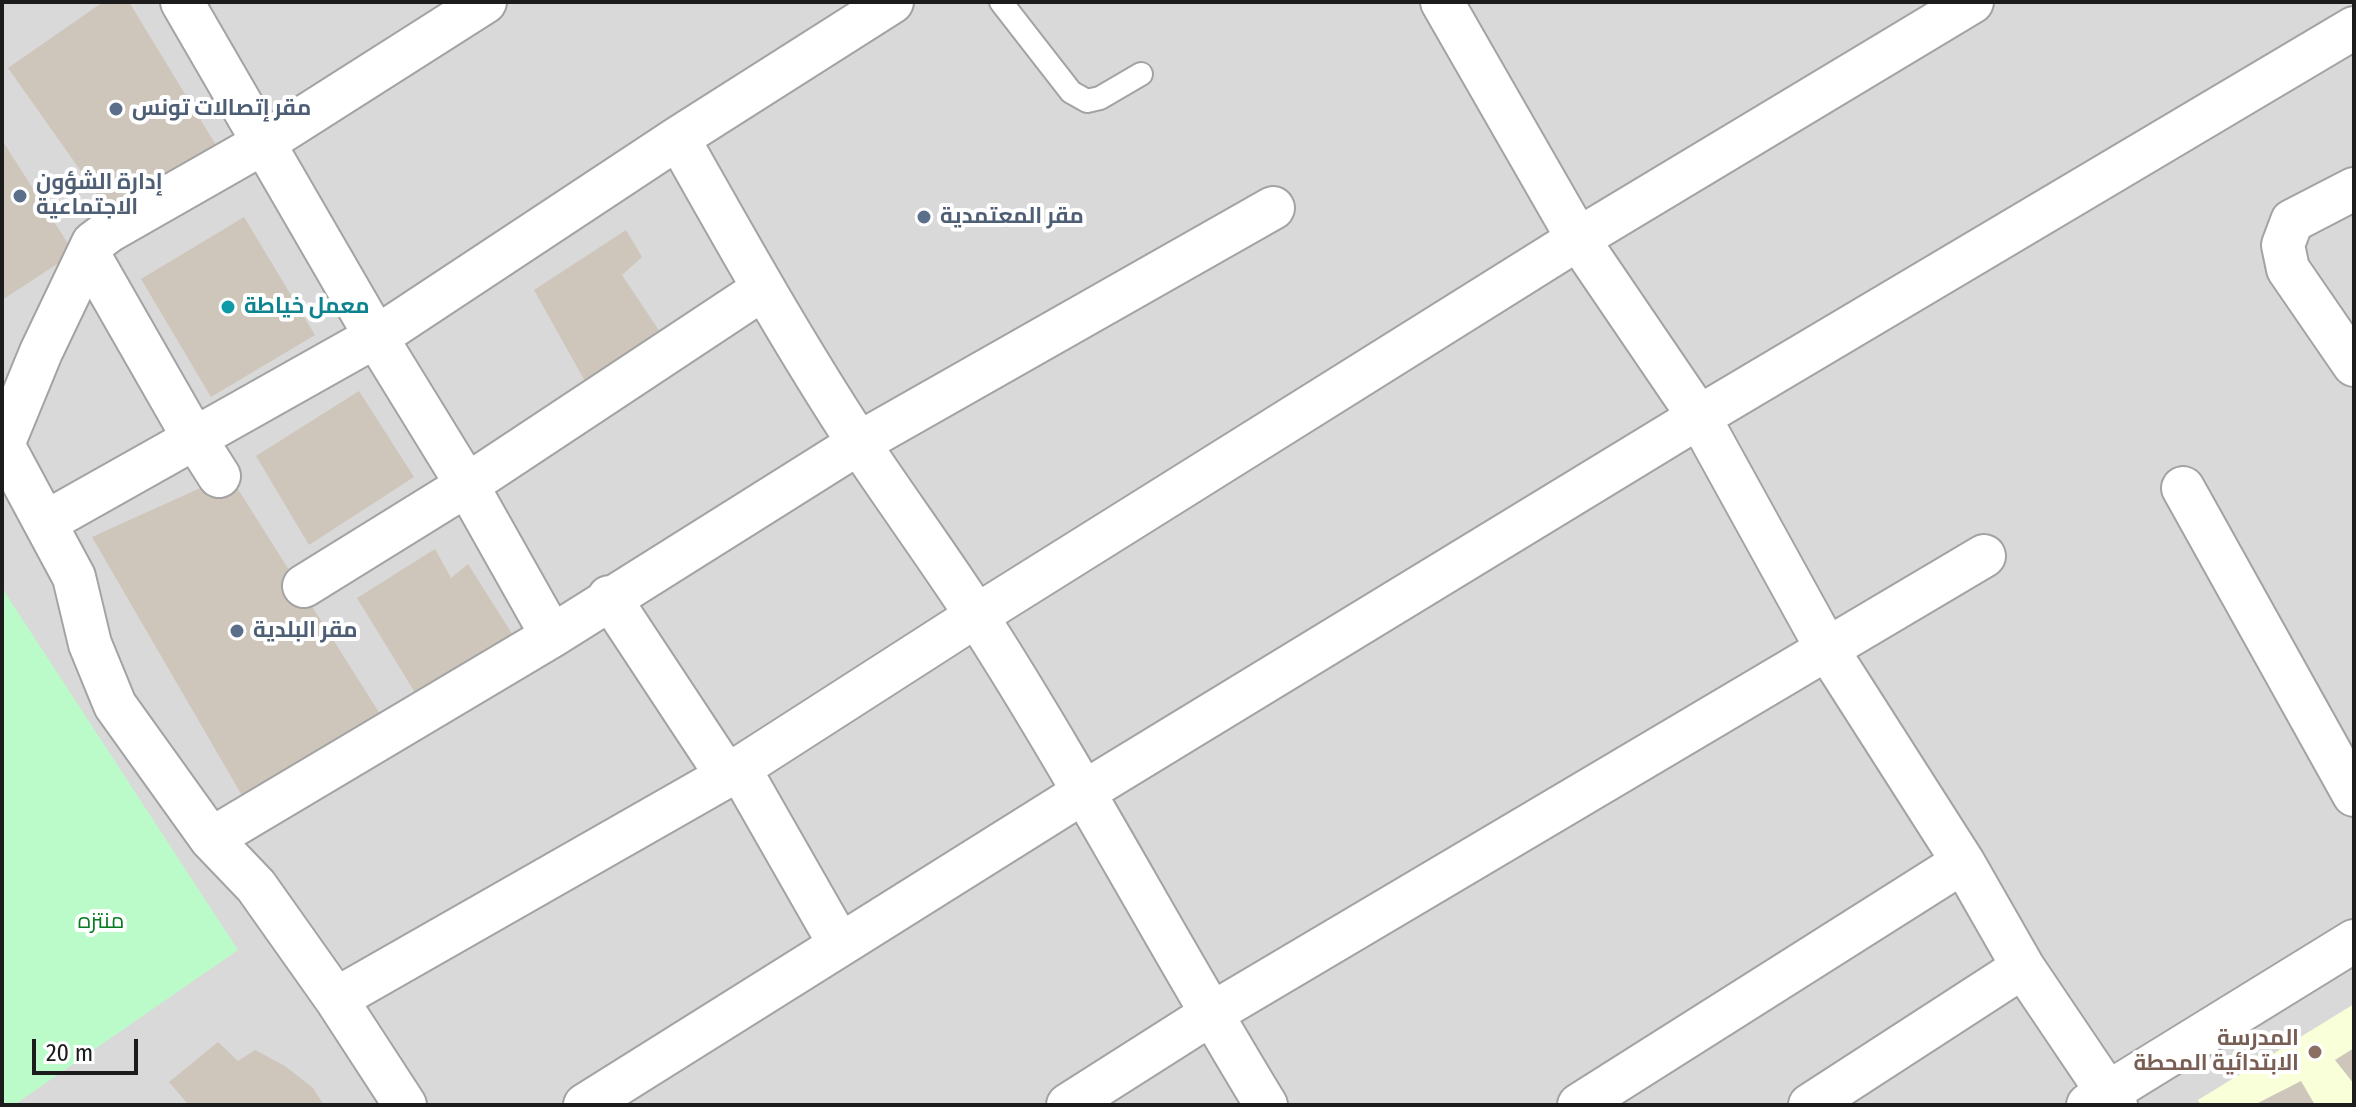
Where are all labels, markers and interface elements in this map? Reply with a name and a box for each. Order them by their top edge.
place label: مقر إتصالات تونس [132,96,311,122]
marker: مقر إتصالات تونس [107,100,125,118]
place label: إدارة الشؤون الاجتماعية [36,170,163,222]
marker: إدارة الشؤون الاجتماعية [11,187,29,205]
place label: مقر المعتمدية [940,204,1084,230]
marker: مقر المعتمدية [915,208,933,226]
place label: معمل خياطة [244,294,370,320]
marker: معمل خياطة [219,298,237,316]
place label: مقر البلدية [253,618,358,644]
marker: مقر البلدية [228,622,246,640]
park label: منتزه [78,909,124,935]
scale bar [36,1023,142,1073]
place label: المدرسة الابتدائية المحطة [2133,1026,2299,1078]
text: 20 m [46,1039,93,1067]
marker: المدرسة الابتدائية المحطة [2306,1043,2324,1061]

